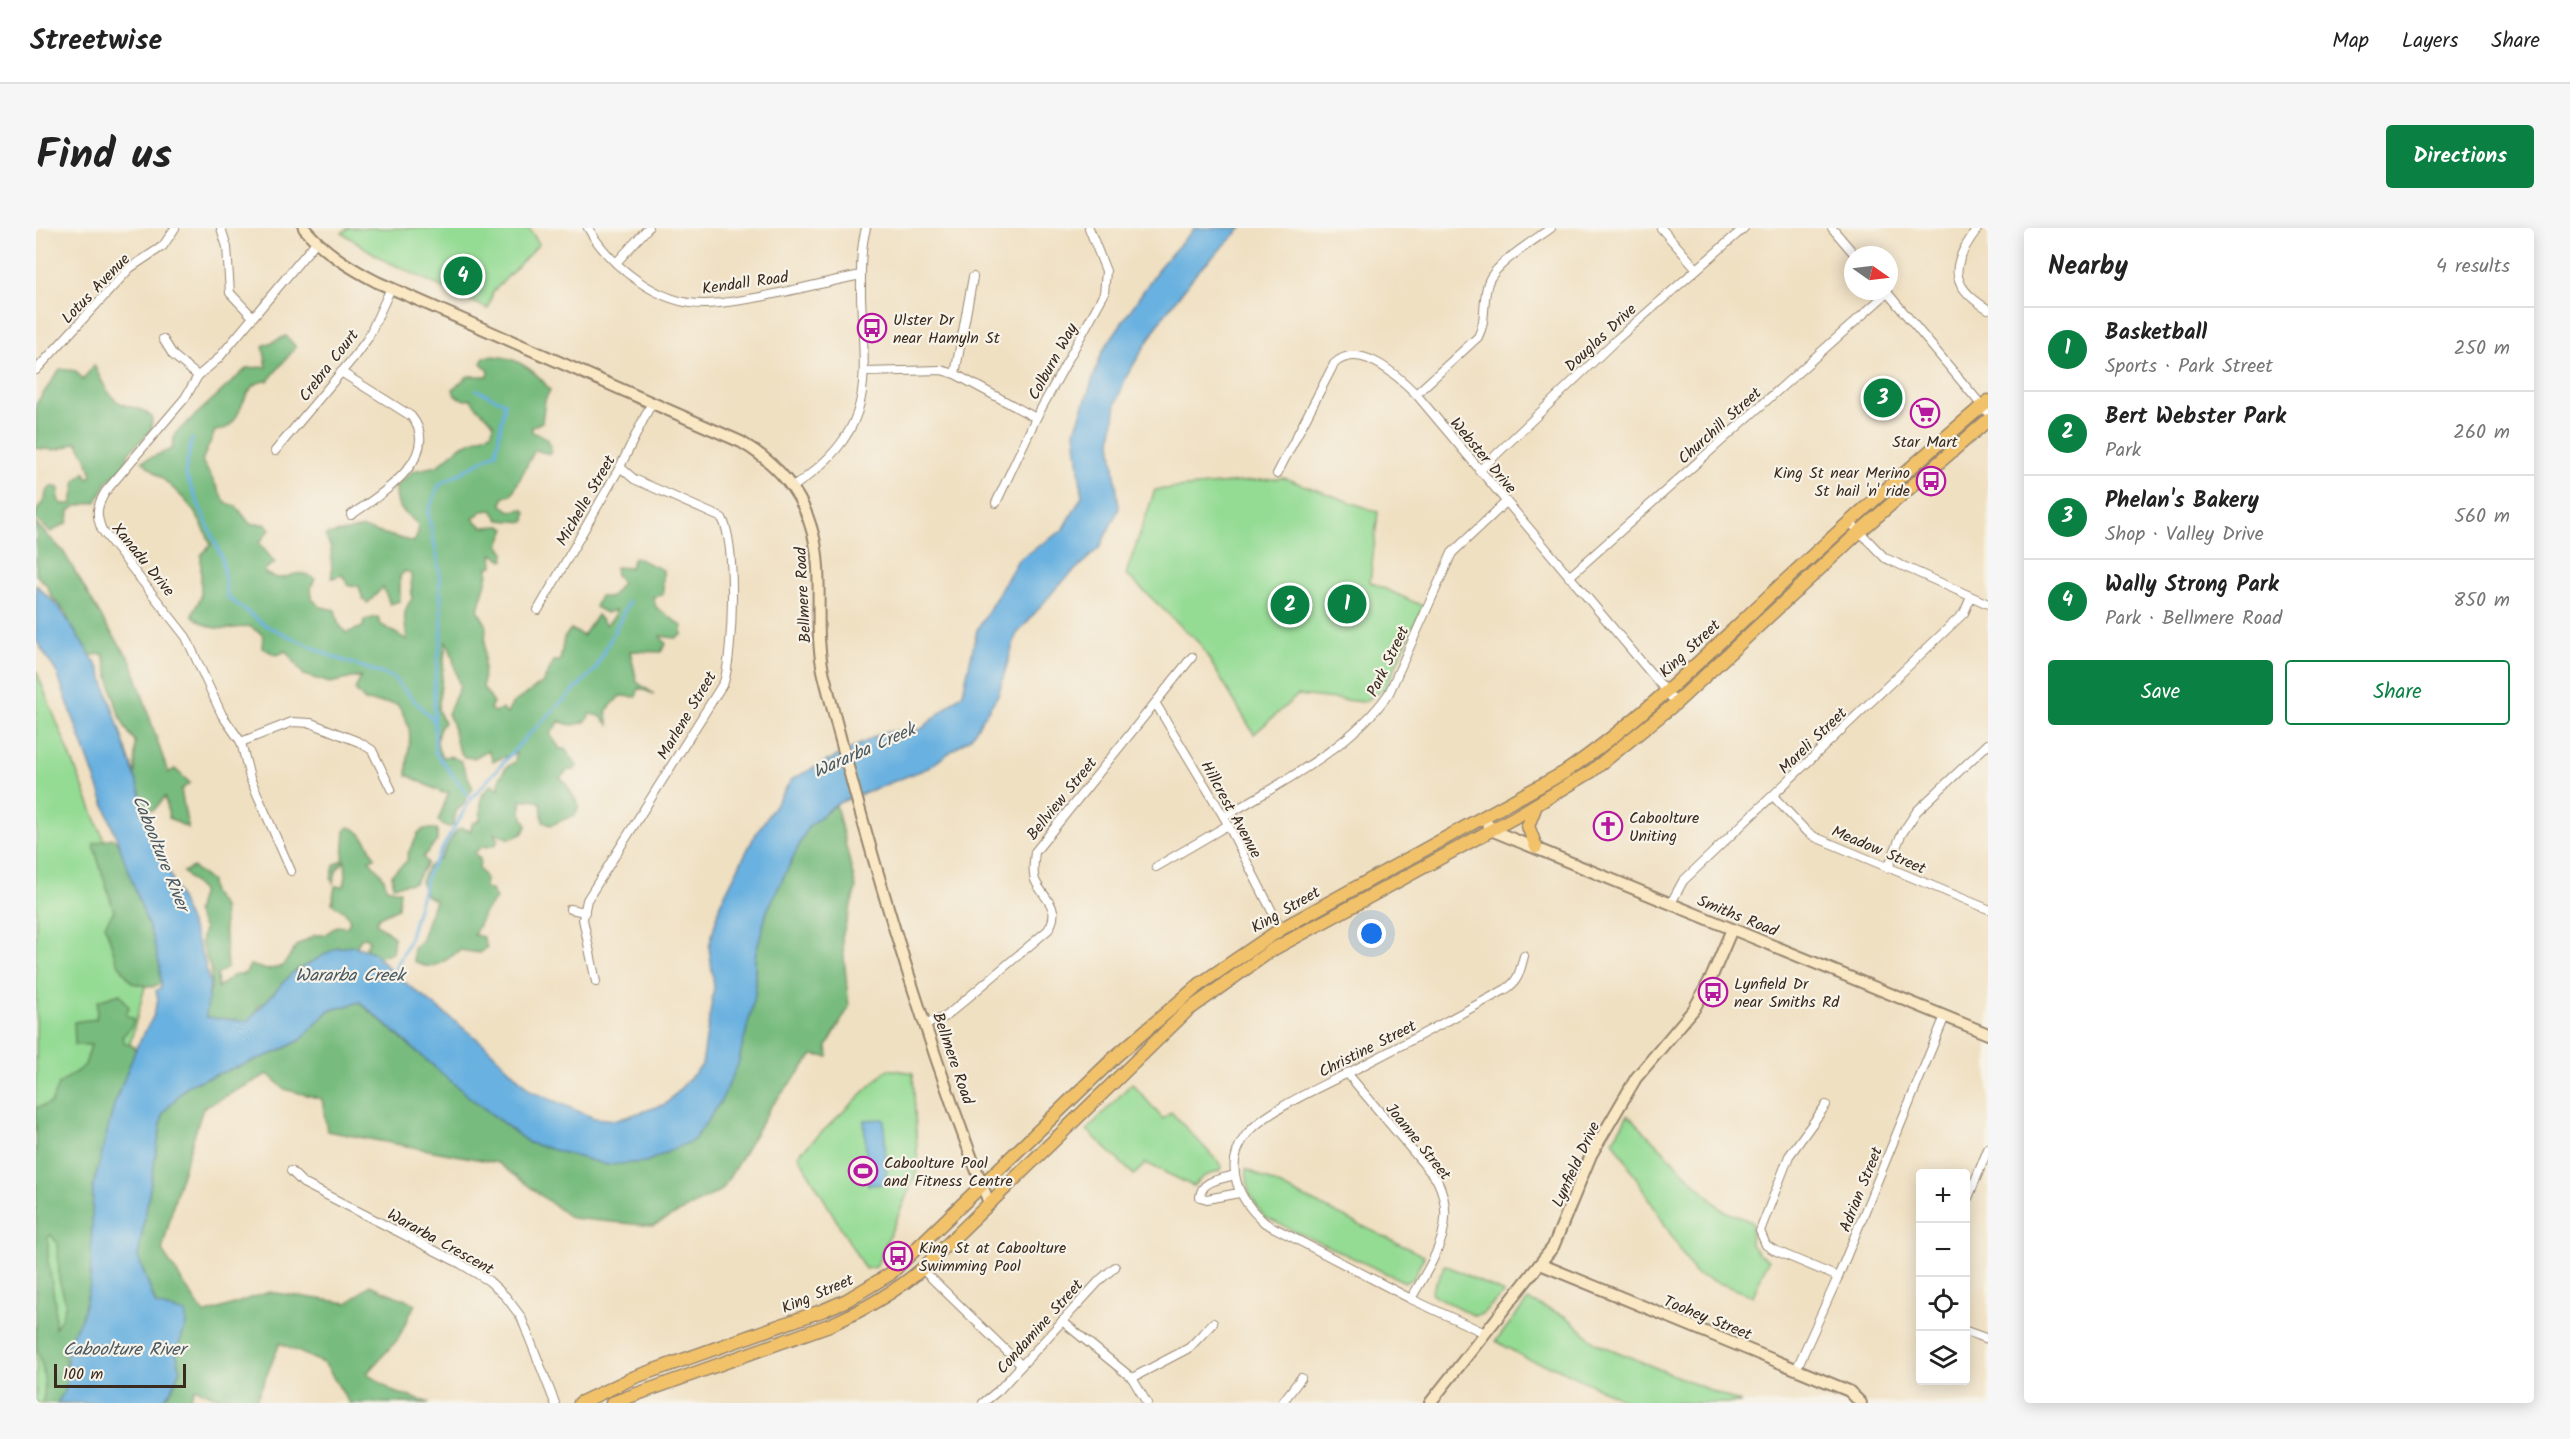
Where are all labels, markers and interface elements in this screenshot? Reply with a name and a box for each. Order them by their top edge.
text: Streetwise [30,19,162,64]
text: Map [2332,25,2369,58]
text: Layers [2402,25,2458,58]
text: Share [2491,25,2540,58]
text: Find us [36,123,172,190]
button: Directions [2386,125,2534,188]
north arrow [1844,246,1898,300]
text: Nearby [2048,246,2128,288]
street label: Lotus Avenue [56,248,136,330]
text: 4 results [2436,251,2510,283]
pin: 4 [444,254,482,298]
street label: Kendall Road [700,265,791,302]
street label: Douglas Drive [1559,298,1643,378]
place label: Ulster Dr near Hamyln St [893,308,1001,351]
bus stop icon: Ulster Dr near Hamyln St [856,312,888,344]
text: Basketball [2105,316,2207,351]
street label: Colburn Way [1022,318,1085,405]
street label: Crebra Court [293,324,366,407]
text: 1 [2064,333,2071,365]
text: 250 m [2454,333,2510,365]
text: Sports · Park Street [2105,351,2273,383]
pin: 3 [1864,376,1902,420]
street label: Churchill Street [1672,381,1768,471]
supermarket icon: Star Mart [1909,397,1941,429]
text: Bert Webster Park [2105,400,2286,435]
street label: Webster Drive [1443,412,1522,500]
text: 2 [2062,417,2073,449]
text: 260 m [2453,417,2510,449]
place label: Star Mart [1892,430,1959,455]
text: Park [2105,435,2141,467]
street label: Michelle Street [550,450,623,551]
place label: King St near Merino St hail 'n' ride [1773,461,1910,504]
bus stop icon: King St near Merino St hail 'n' ride [1915,465,1947,497]
text: Phelan's Bakery [2105,484,2259,519]
text: 3 [2062,501,2073,533]
text: 560 m [2454,501,2510,533]
street label: Xanadu Drive [105,517,181,602]
text: Shop · Valley Drive [2105,519,2264,551]
street label: Bellmere Road [788,545,818,644]
text: Wally Strong Park [2105,568,2279,603]
pin: 2 [1270,582,1310,628]
pin: 1 [1328,582,1366,626]
text: 4 [2062,585,2073,617]
text: 850 m [2453,585,2510,617]
text: Park · Bellmere Road [2105,603,2282,635]
street label: King Street [1654,613,1727,684]
street label: Park Street [1360,621,1417,701]
button: Save [2048,660,2273,725]
button: Share [2285,660,2510,725]
street label: Marlene Street [651,666,724,765]
street label: Mareli Street [1773,701,1854,780]
water label: Wararba Creek [809,715,923,787]
street label: Bellview Street [1021,751,1104,846]
street label: Hillcrest Avenue [1193,756,1268,863]
water label: Caboolture River [123,791,198,920]
place label: Caboolture Uniting [1629,806,1699,849]
church icon: Caboolture Uniting [1592,810,1624,842]
street label: Meadow Street [1827,819,1930,882]
street label: King Street [1246,880,1326,940]
street label: Smiths Road [1693,889,1783,944]
your location [1357,919,1386,948]
water label: Wararba Creek [295,962,407,991]
place label: Lynfield Dr near Smiths Rd [1734,972,1840,1015]
bus stop icon: Lynfield Dr near Smiths Rd [1697,976,1729,1008]
street label: Bellmere Road [925,1009,980,1109]
street label: Christine Street [1314,1014,1422,1085]
street label: Joanne Street [1379,1098,1457,1187]
street label: Lynfield Drive [1546,1118,1607,1212]
street label: Adrian Street [1833,1142,1890,1236]
place label: Caboolture Pool and Fitness Centre [884,1151,1013,1194]
sports icon: Caboolture Pool and Fitness Centre [847,1155,879,1187]
map controls [1916,1169,1970,1385]
button: + [1916,1169,1970,1223]
street label: Wararba Crescent [382,1203,499,1282]
button: − [1916,1223,1970,1277]
place label: King St at Caboolture Swimming Pool [919,1236,1066,1279]
bus stop icon: King St at Caboolture Swimming Pool [882,1240,914,1272]
street label: King Street [778,1268,858,1321]
street label: Condamine Street [991,1273,1090,1380]
button: locate [1916,1277,1970,1331]
street label: Toohey Street [1659,1289,1756,1348]
button: layers [1916,1331,1970,1385]
water label: Caboolture River [63,1336,189,1365]
scale bar [54,1361,186,1388]
text: 100 m [63,1362,103,1387]

